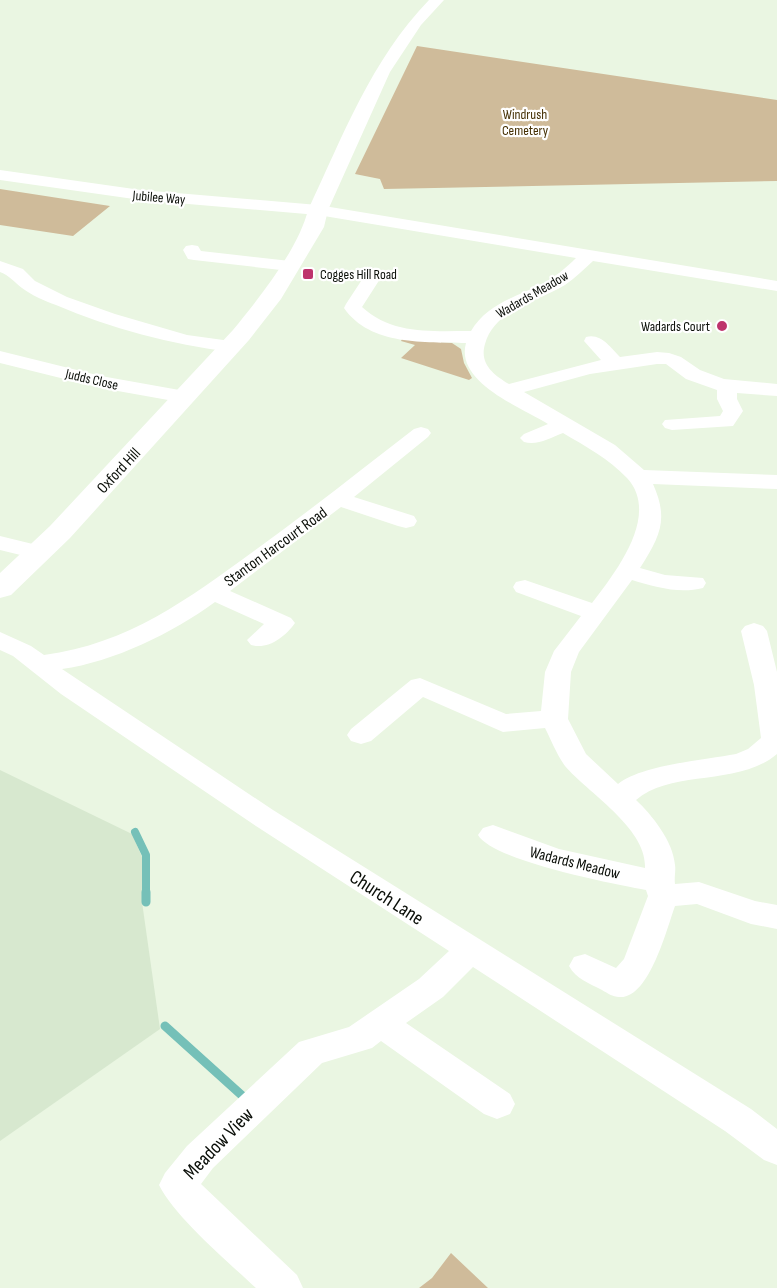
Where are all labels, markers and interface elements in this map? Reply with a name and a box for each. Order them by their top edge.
park label: Windrush Cemetery [502,106,549,139]
street label: Jubilee Way [131,187,187,208]
place label: Cogges Hill Road [320,266,397,283]
marker: Cogges Hill Road [301,267,315,281]
street label: Wadards Meadow [493,267,572,322]
place label: Wadards Court [641,318,710,335]
marker: Wadards Court [715,319,729,333]
street label: Judds Close [63,365,120,394]
street label: Oxford Hill [93,444,145,498]
street label: Stanton Harcourt Road [221,503,331,591]
street label: Wadards Meadow [527,843,622,884]
street label: Church Lane [345,865,428,931]
street label: Meadow View [179,1103,259,1185]

